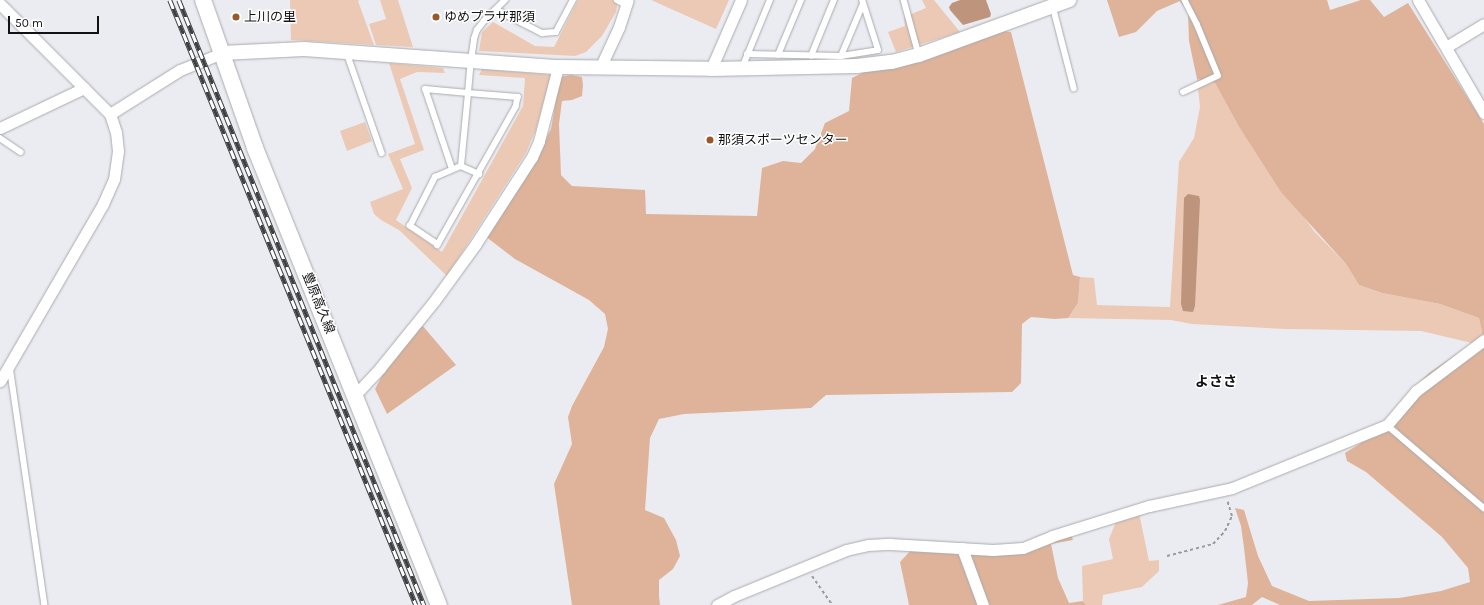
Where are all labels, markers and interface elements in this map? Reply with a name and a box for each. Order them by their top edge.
scale bar [10,8,101,34]
place label: 上川の里 [244,9,296,25]
place label: ゆめプラザ那須 [444,9,535,25]
marker: 上川の里 [231,12,241,22]
marker: ゆめプラザ那須 [431,12,441,22]
text: 50 m [15,16,43,30]
place label: 那須スポーツセンター [718,132,848,148]
marker: 那須スポーツセンター [705,135,715,145]
street label: 豊原高久線 [299,270,337,336]
district label: よささ [1195,374,1237,390]

